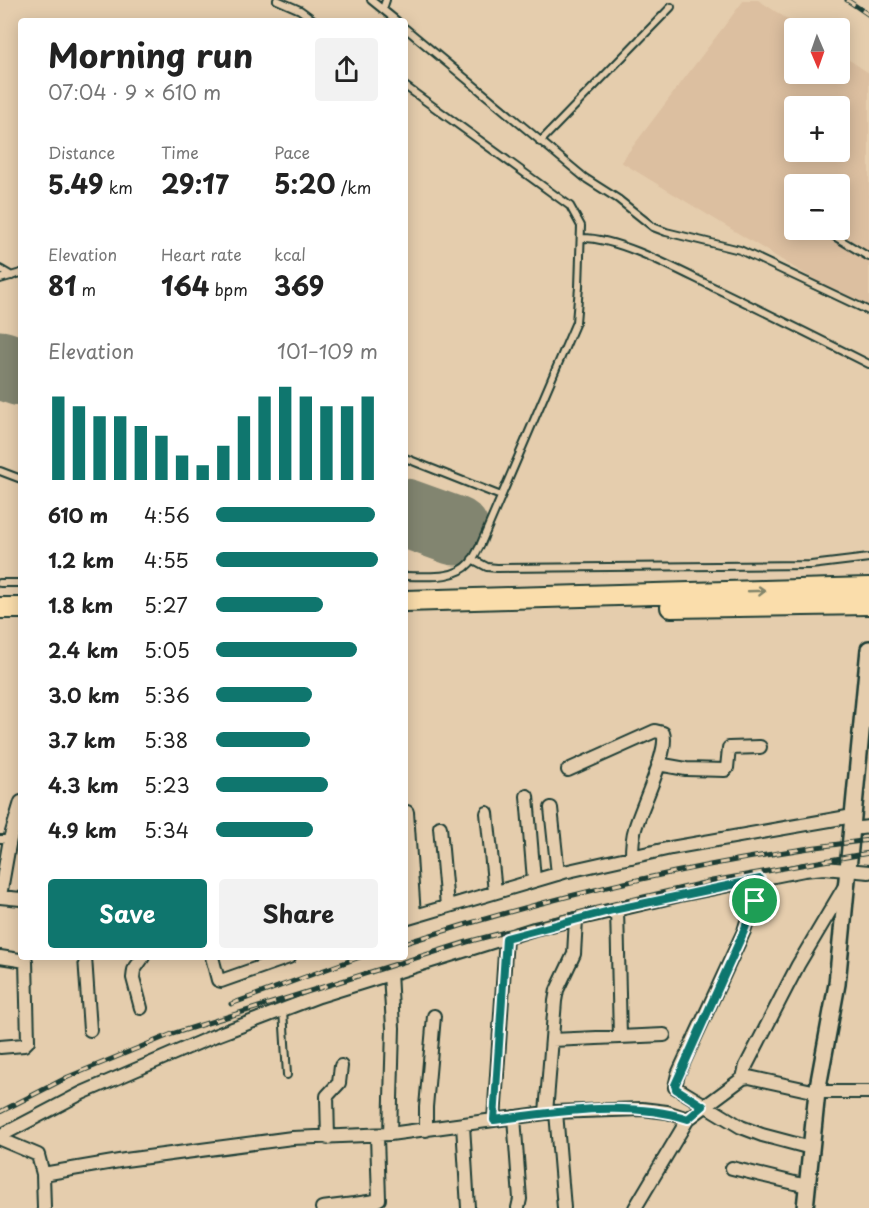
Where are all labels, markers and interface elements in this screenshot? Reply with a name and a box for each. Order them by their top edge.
north arrow [784,18,850,84]
map controls [784,18,850,240]
text: Morning run [48,29,253,79]
button: share [315,38,378,101]
text: 07:04 · 9 × 610 m [48,77,221,107]
button: + [784,96,850,162]
text: Distance [48,140,115,164]
text: Time [161,140,199,164]
text: Pace [274,140,310,164]
text: 5.49 [48,164,104,203]
text: 29:17 [161,164,229,203]
text: 5:20 [274,164,336,203]
button: − [784,174,850,240]
text: km [104,175,133,199]
text: /km [336,175,371,199]
text: Elevation [48,242,117,266]
text: Heart rate [161,242,242,266]
text: kcal [274,242,306,266]
text: 81 [48,266,76,305]
text: 164 [161,266,209,305]
text: 369 [274,266,324,305]
text: m [76,277,96,301]
text: bpm [209,277,248,301]
text: Elevation [48,336,134,366]
text: 101–109 m [277,336,378,366]
text: 610 m [48,500,108,530]
text: 4:56 [144,500,190,530]
text: 1.2 km [48,545,114,575]
text: 4:55 [144,545,189,575]
one-way arrow [747,585,767,596]
text: 1.8 km [48,590,113,620]
text: 5:27 [144,590,188,620]
text: 2.4 km [48,635,118,665]
text: 5:05 [144,635,190,665]
text: 3.0 km [48,680,120,710]
text: 5:36 [144,680,190,710]
text: 3.7 km [48,725,116,755]
text: 5:38 [144,725,188,755]
text: 4.3 km [48,770,119,800]
text: 5:23 [144,770,190,800]
text: 4.9 km [48,815,117,845]
text: 5:34 [144,815,189,845]
pin [729,875,780,926]
button: Save [48,879,207,948]
button: Share [219,879,378,948]
icon: arrive [738,884,771,917]

